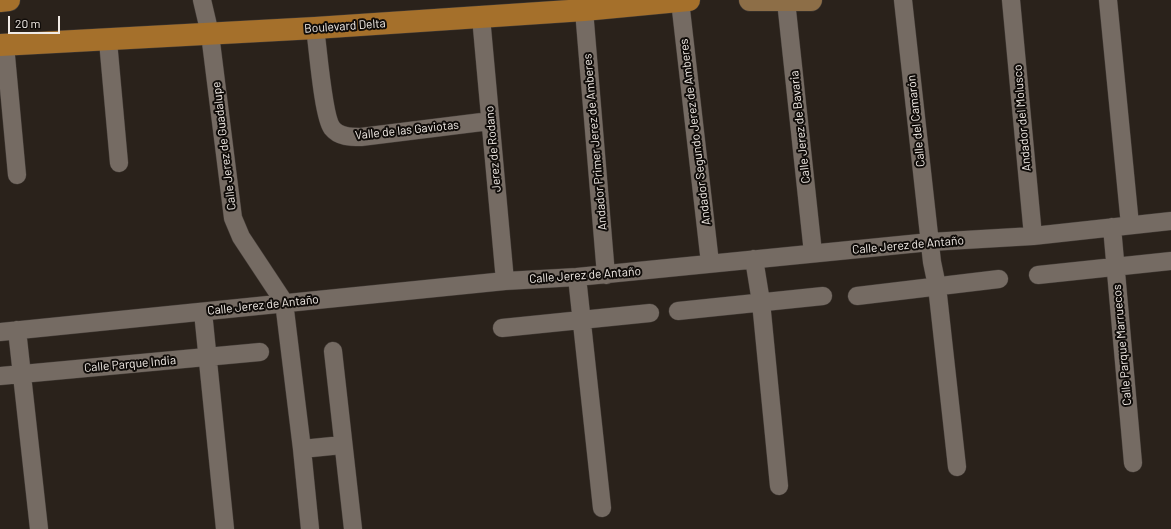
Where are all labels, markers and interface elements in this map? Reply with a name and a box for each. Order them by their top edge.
scale bar [10,8,62,34]
text: 20 m [15,16,41,30]
street label: Boulevard Delta [304,16,386,36]
street label: Andador Segundo Jerez de Amberes [676,38,714,226]
street label: Andador Primer Jerez de Amberes [580,53,610,231]
street label: Andador del Molusco [1010,64,1034,172]
street label: Calle Jerez de Bavaria [787,70,813,184]
street label: Calle del Camarón [904,74,928,168]
street label: Calle Jerez de Guadalupe [209,81,239,211]
street label: Jerez de Rodano [482,105,504,193]
street label: Valle de las Gaviotas [354,117,460,143]
street label: Calle Jerez de Antaño [852,233,964,257]
street label: Calle Jerez de Antaño [529,264,641,286]
street label: Calle Parque Marruecos [1110,284,1134,406]
street label: Calle Jerez de Antaño [207,292,319,318]
street label: Calle Parque India [83,353,177,375]

